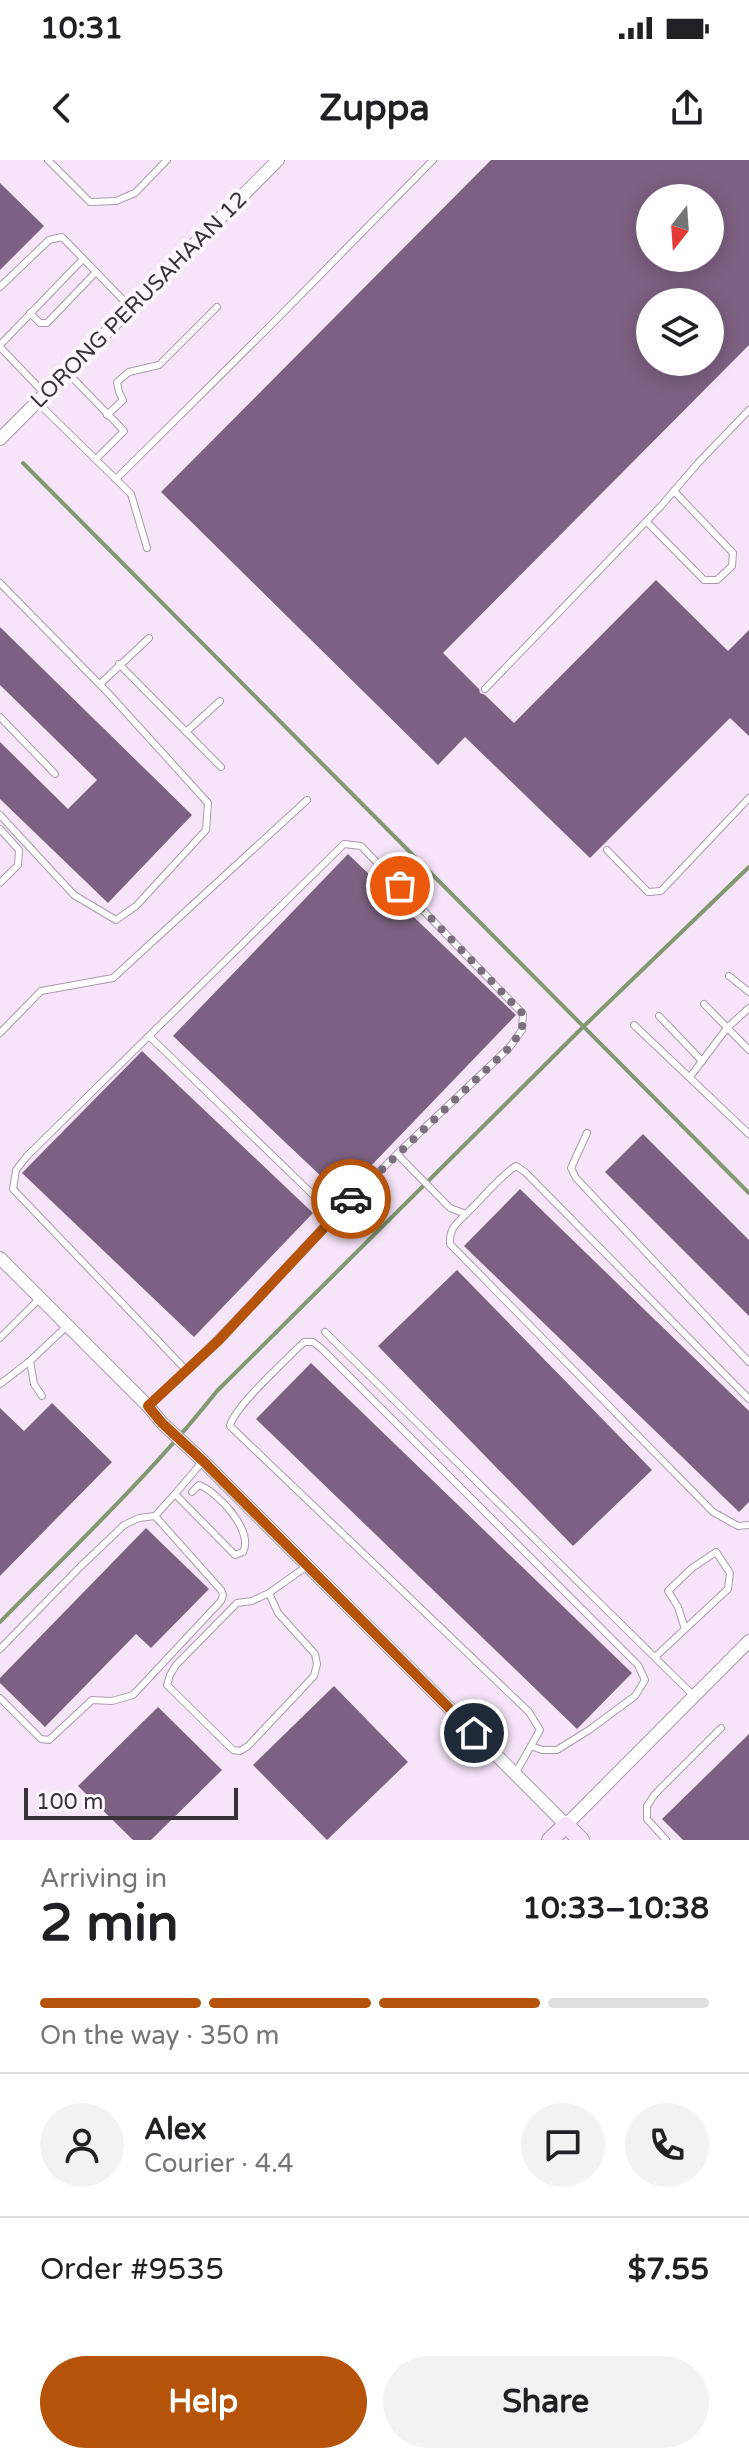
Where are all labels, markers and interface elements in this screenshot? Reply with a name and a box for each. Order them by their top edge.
text: 10:31 [40,10,123,47]
icon: back [40,86,84,130]
icon: share [665,86,709,130]
text: Zuppa [319,87,430,130]
north arrow [636,184,724,272]
map controls [636,184,724,376]
street label: LORONG PERUSAHAAN 12 [25,186,253,414]
button: layers [636,288,724,376]
pin [366,852,434,920]
icon: bag [378,864,422,908]
courier [311,1159,391,1239]
icon: car [329,1177,373,1221]
pin [440,1699,508,1767]
icon: home [452,1711,496,1755]
scale bar [24,1784,238,1820]
text: 100 m [36,1789,103,1815]
text: Arriving in [40,1863,167,1894]
text: 10:33–10:38 [522,1890,709,1927]
text: 2 min [40,1892,179,1955]
text: On the way · 350 m [40,2020,279,2051]
button: person [40,2103,124,2187]
button: chat [521,2103,605,2187]
button: phone [625,2103,709,2187]
text: Alex [144,2111,207,2148]
text: Courier · 4.4 [144,2148,294,2179]
text: Order #9535 [40,2251,224,2288]
text: $7.55 [628,2251,709,2288]
button: Help [40,2356,367,2448]
button: Share [383,2356,709,2448]

